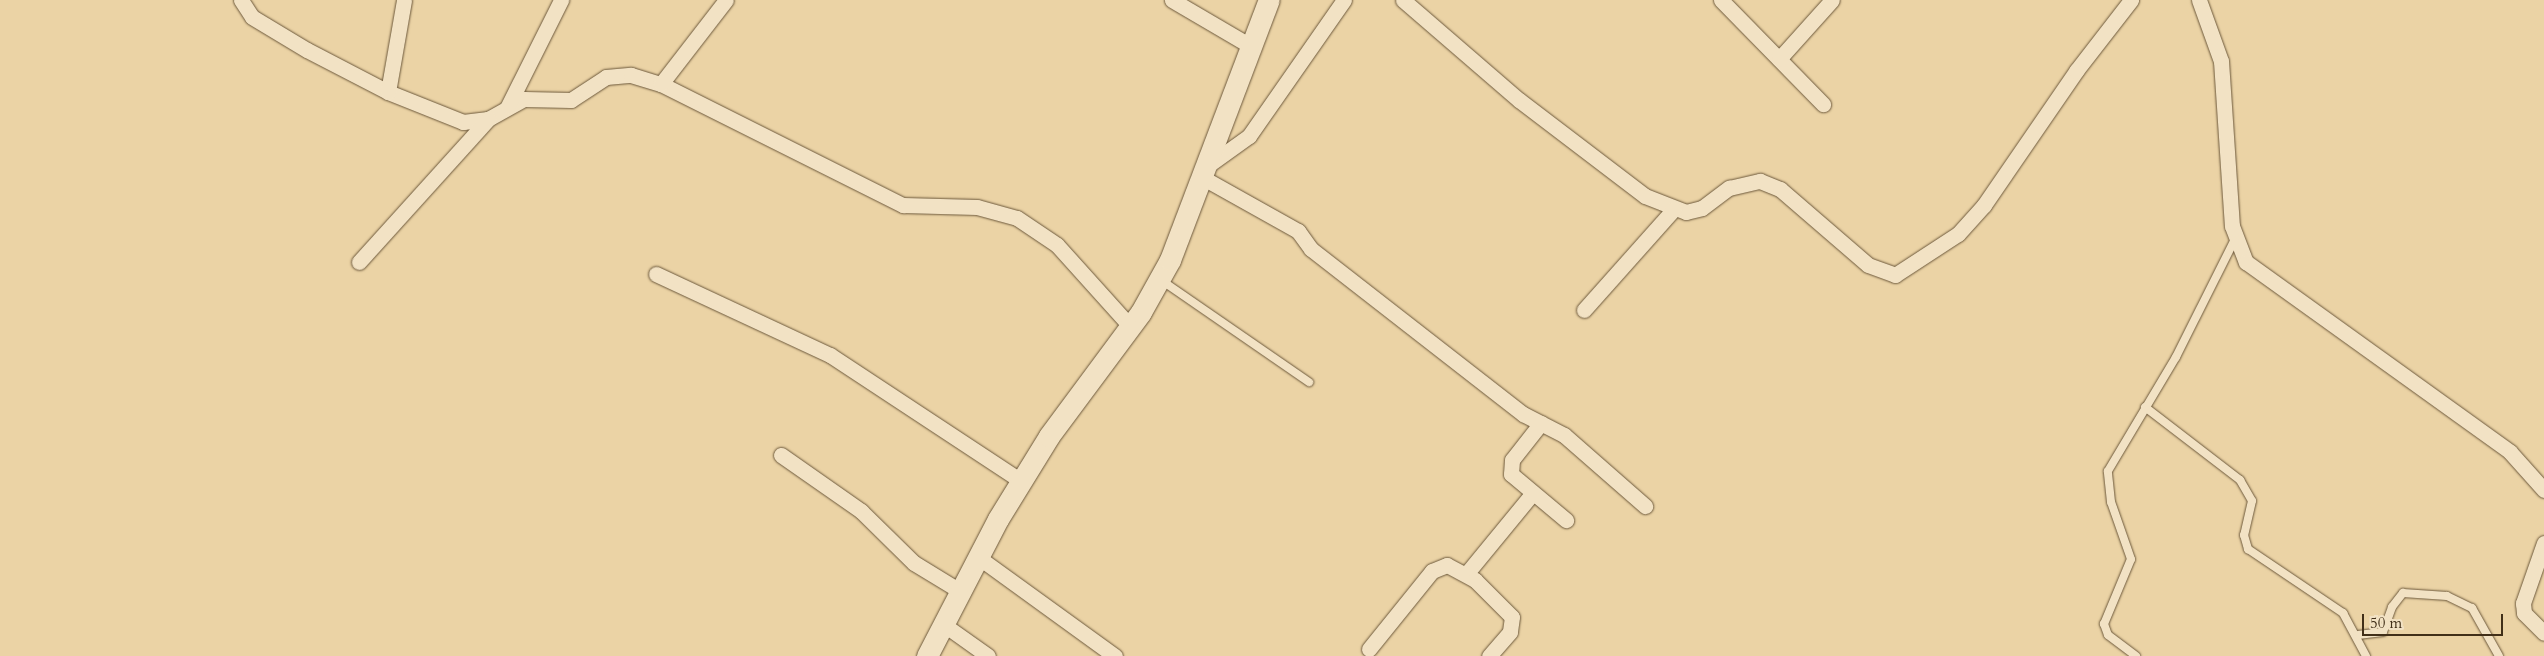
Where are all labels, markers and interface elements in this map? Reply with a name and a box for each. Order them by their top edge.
scale bar [2364,604,2505,636]
text: 50 m [2370,613,2402,633]

